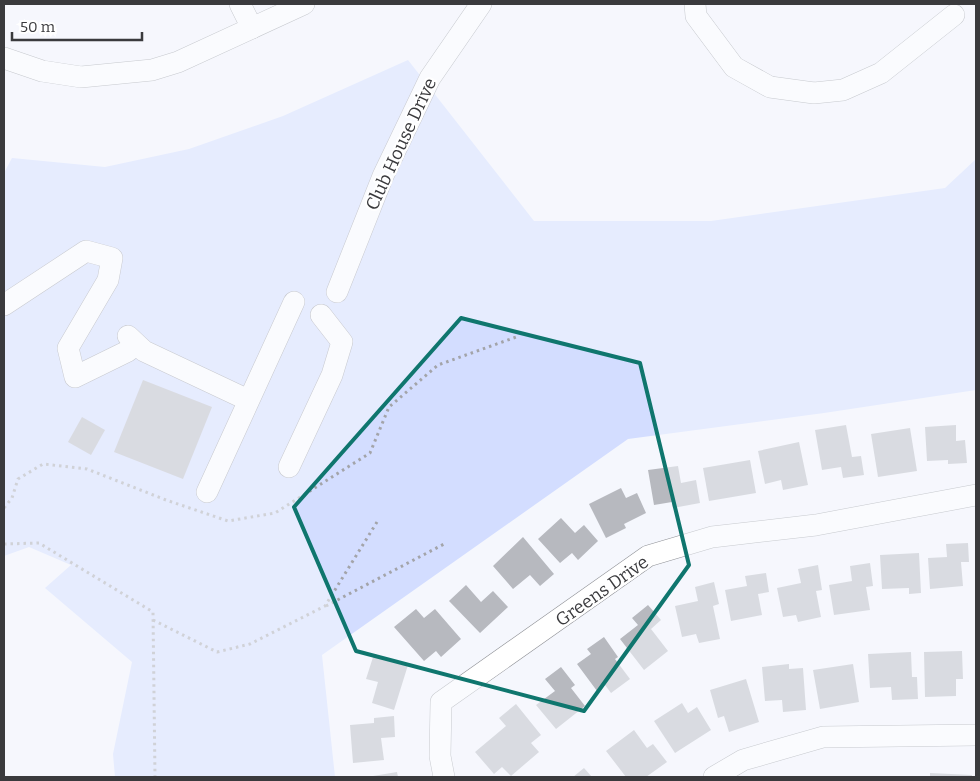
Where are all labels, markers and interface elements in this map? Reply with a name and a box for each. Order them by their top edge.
scale bar [12,10,142,42]
text: 50 m [20,18,56,36]
street label: Club House Drive [361,74,441,214]
street label: Greens Drive [551,551,653,631]

